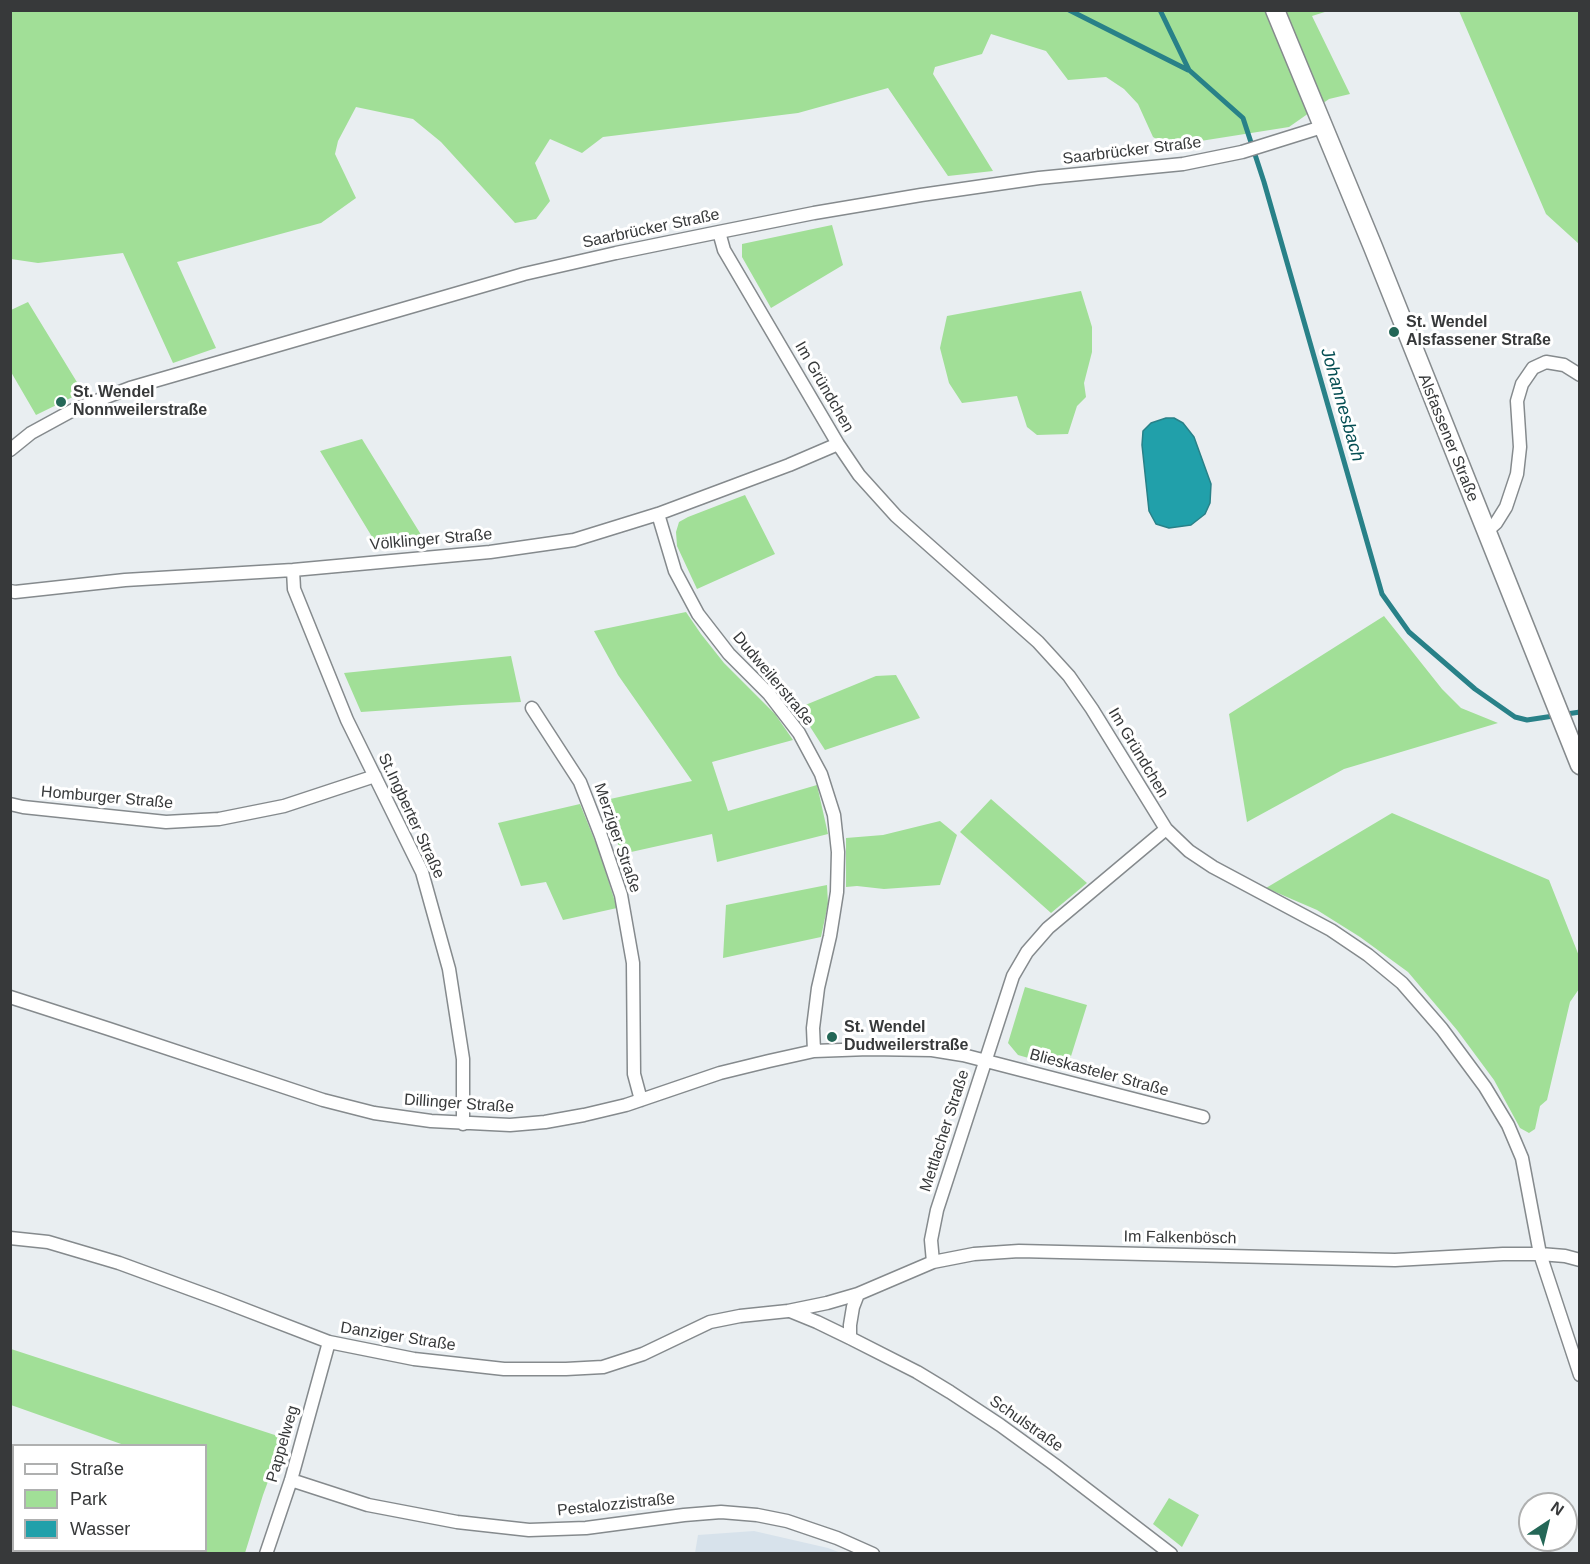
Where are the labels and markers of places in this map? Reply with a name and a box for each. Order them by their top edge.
place label: St. Wendel Alsfassener Straße [1406,313,1551,351]
marker: St. Wendel Alsfassener Straße [1387,325,1401,339]
place label: St. Wendel Nonnweilerstraße [73,383,207,421]
marker: St. Wendel Nonnweilerstraße [54,395,68,409]
place label: St. Wendel Dudweilerstraße [844,1018,968,1056]
marker: St. Wendel Dudweilerstraße [825,1030,839,1044]

